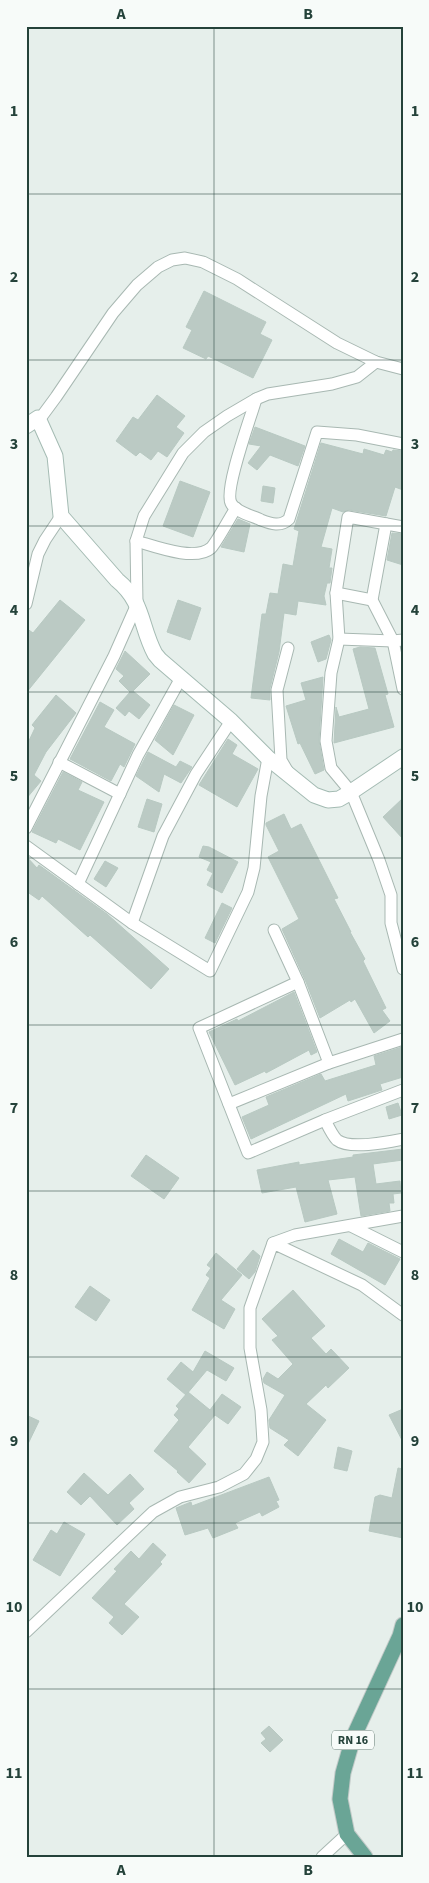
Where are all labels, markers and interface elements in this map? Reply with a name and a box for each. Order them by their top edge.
text: A [115,3,126,25]
text: B [303,3,313,25]
text: 1 [10,100,18,122]
text: 1 [411,100,419,122]
text: 2 [10,266,18,288]
text: 2 [411,266,419,288]
text: 3 [10,433,18,455]
text: 3 [411,433,419,455]
text: 4 [10,599,19,621]
text: 4 [411,599,420,621]
text: 5 [10,765,18,787]
text: 5 [411,765,419,787]
text: 6 [10,931,18,953]
text: 6 [411,931,419,953]
text: 7 [10,1097,18,1119]
text: 7 [411,1097,419,1119]
text: 8 [10,1264,18,1286]
text: 8 [411,1264,419,1286]
text: 9 [10,1430,18,1452]
text: 9 [411,1430,419,1452]
text: 10 [6,1596,22,1618]
text: 10 [407,1596,423,1618]
road number: RN 16 [332,1730,374,1750]
text: 11 [6,1762,22,1784]
text: 11 [407,1762,423,1784]
text: A [115,1859,126,1881]
text: B [303,1859,313,1881]

